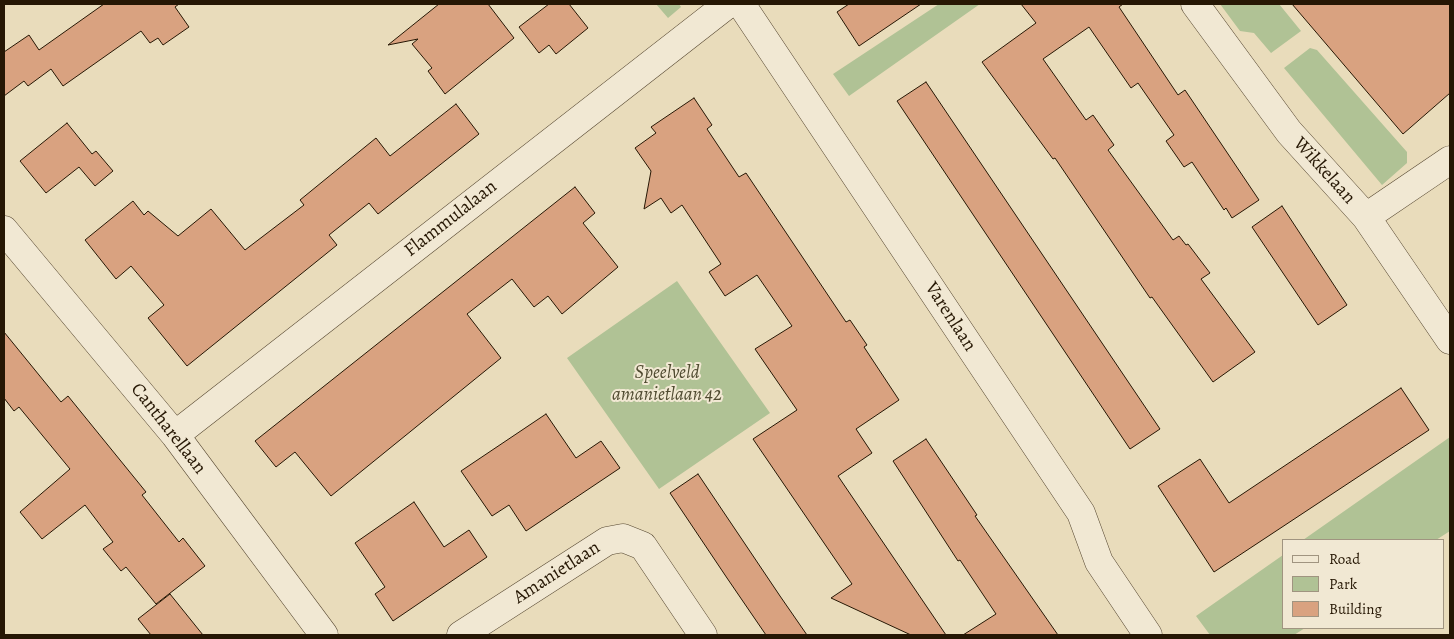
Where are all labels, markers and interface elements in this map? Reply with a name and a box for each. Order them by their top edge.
street label: Wikkelaan [1288,133,1360,209]
street label: Flammulalaan [400,176,502,262]
street label: Varenlaan [919,278,981,356]
park label: Speelveld amanietlaan 42 [612,362,722,406]
street label: Cantharellaan [125,379,211,479]
street label: Amanietlaan [509,537,605,609]
legend [1282,539,1444,629]
text: Road [1329,549,1360,569]
text: Park [1329,574,1357,594]
text: Building [1329,599,1382,619]

